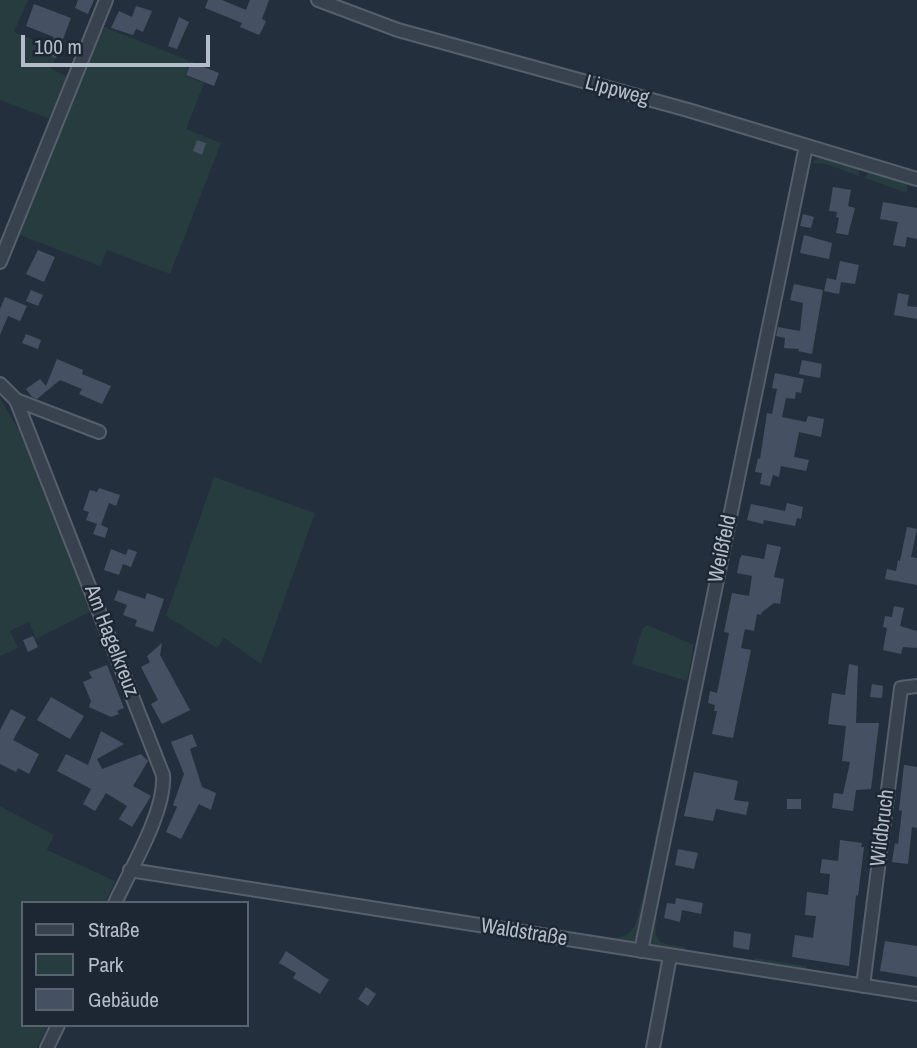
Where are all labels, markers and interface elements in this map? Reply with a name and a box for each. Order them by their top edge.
scale bar [24,21,214,65]
text: 100 m [34,32,82,61]
street label: Lippweg [582,70,652,112]
street label: Weißfeld [704,513,742,585]
street label: Am Hagelkreuz [78,582,144,700]
street label: Wildbruch [866,788,900,868]
legend [21,901,248,1027]
street label: Waldstraße [479,914,569,952]
text: Straße [88,915,140,944]
text: Park [88,950,123,979]
text: Gebäude [88,985,159,1014]

